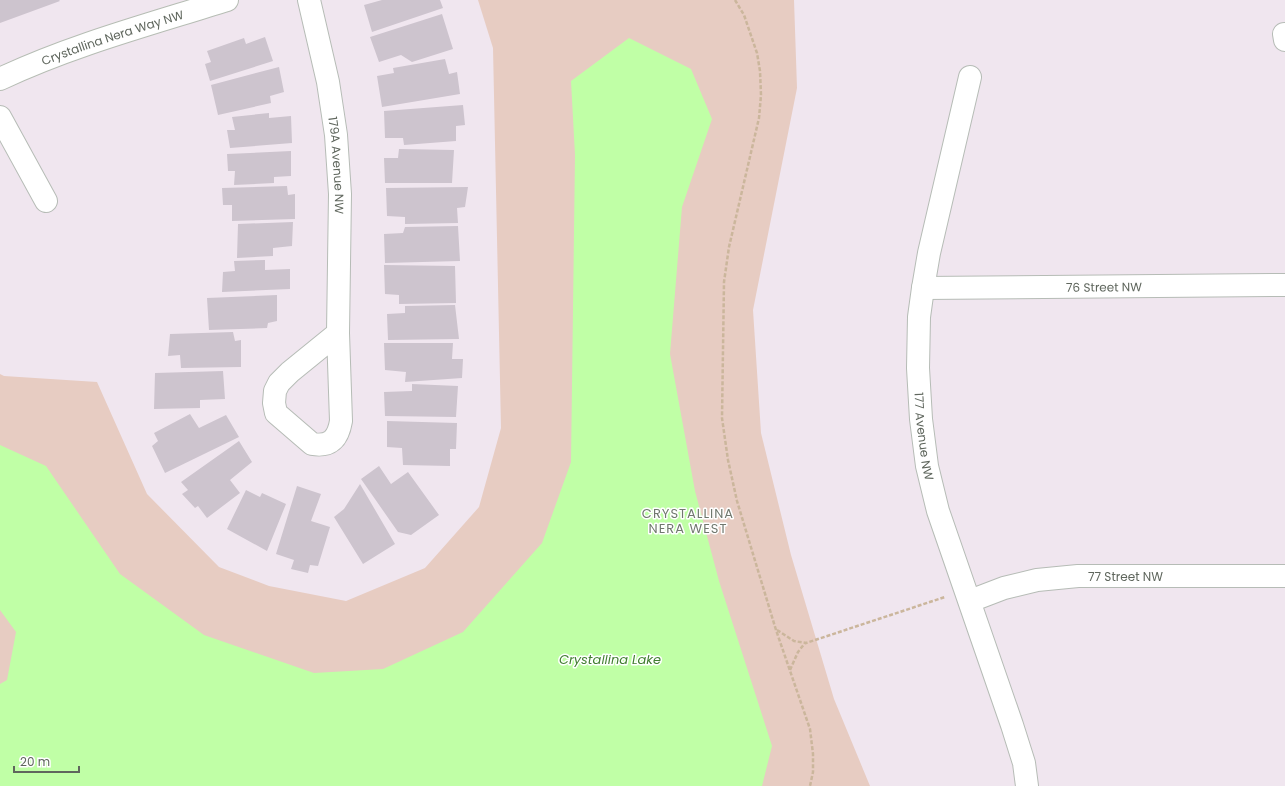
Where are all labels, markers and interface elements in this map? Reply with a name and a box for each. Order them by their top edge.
street label: Crystallina Nera Way NW [39,5,186,69]
street label: 179A Avenue NW [325,115,349,214]
street label: 76 Street NW [1066,278,1142,295]
street label: 177 Avenue NW [911,392,939,482]
district label: CRYSTALLINA NERA WEST [642,504,734,538]
street label: 77 Street NW [1088,568,1163,585]
water label: Crystallina Lake [559,650,661,669]
scale bar [14,748,79,774]
text: 20 m [20,753,50,770]

